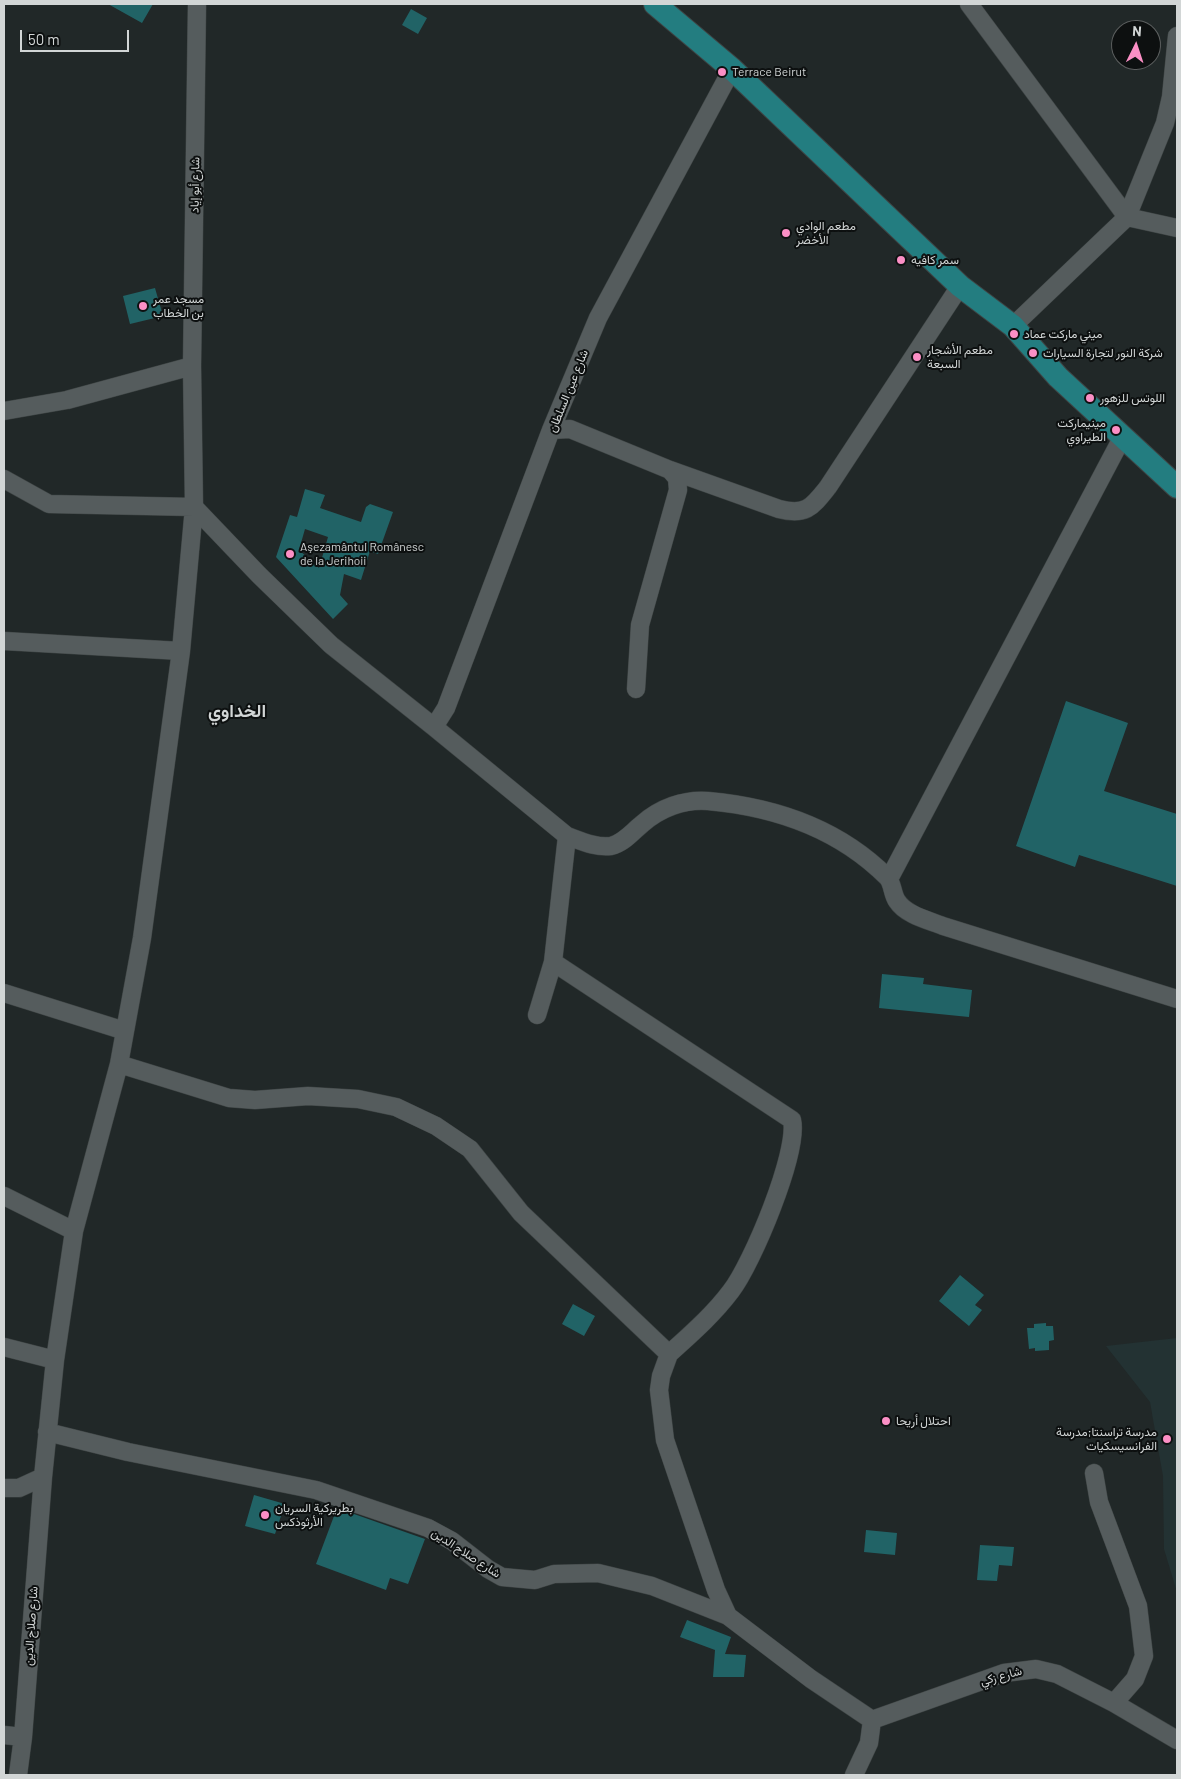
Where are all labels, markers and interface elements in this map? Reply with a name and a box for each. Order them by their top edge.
scale bar [22,20,131,52]
north arrow [1111,20,1161,70]
text: N [1132,22,1142,39]
text: 50 m [28,30,60,48]
place label: Terrace Beirut [732,65,806,79]
marker: Terrace Beirut [716,66,728,78]
street label: شارع أبو إياد [187,157,203,213]
place label: مطعم الوادي الأخضر [796,219,856,247]
marker: مطعم الوادي الأخضر [780,227,792,239]
place label: سمر كافيه [911,253,959,267]
marker: سمر كافيه [895,254,907,266]
place label: مسجد عمر بن الخطاب [153,292,204,320]
marker: مسجد عمر بن الخطاب [137,300,149,312]
place label: ميني ماركت عماد [1024,327,1102,341]
marker: ميني ماركت عماد [1008,328,1020,340]
place label: مطعم الأشجار السبعة [927,343,993,371]
place label: شركة النور لتجارة السيارات [1043,346,1163,360]
street label: شارع عين السلطان [545,347,591,435]
marker: شركة النور لتجارة السيارات [1027,347,1039,359]
marker: مطعم الأشجار السبعة [911,351,923,363]
place label: اللوتس للزهور [1100,391,1165,405]
marker: اللوتس للزهور [1084,392,1096,404]
place label: مينيماركت الطيراوي [1057,416,1106,444]
marker: مينيماركت الطيراوي [1110,424,1122,436]
place label: Aşezamântul Românesc de la Jerihoii [300,540,424,568]
marker: Aşezamântul Românesc de la Jerihoii [284,548,296,560]
district label: الخداوي [208,700,266,722]
place label: احتلال أريحا [896,1414,951,1428]
marker: احتلال أريحا [880,1415,892,1427]
place label: مدرسة تراسنتا;مدرسة الفرانسيسكيات [1056,1425,1157,1453]
marker: مدرسة تراسنتا;مدرسة الفرانسيسكيات [1161,1433,1173,1445]
place label: بطريركية السريان الأرثوذكس [275,1501,353,1529]
marker: بطريركية السريان الأرثوذكس [259,1509,271,1521]
street label: شارع صلاح الدين [429,1525,503,1581]
street label: شارع صلاح الدين [21,1586,41,1666]
street label: شارع زكي [979,1664,1023,1688]

